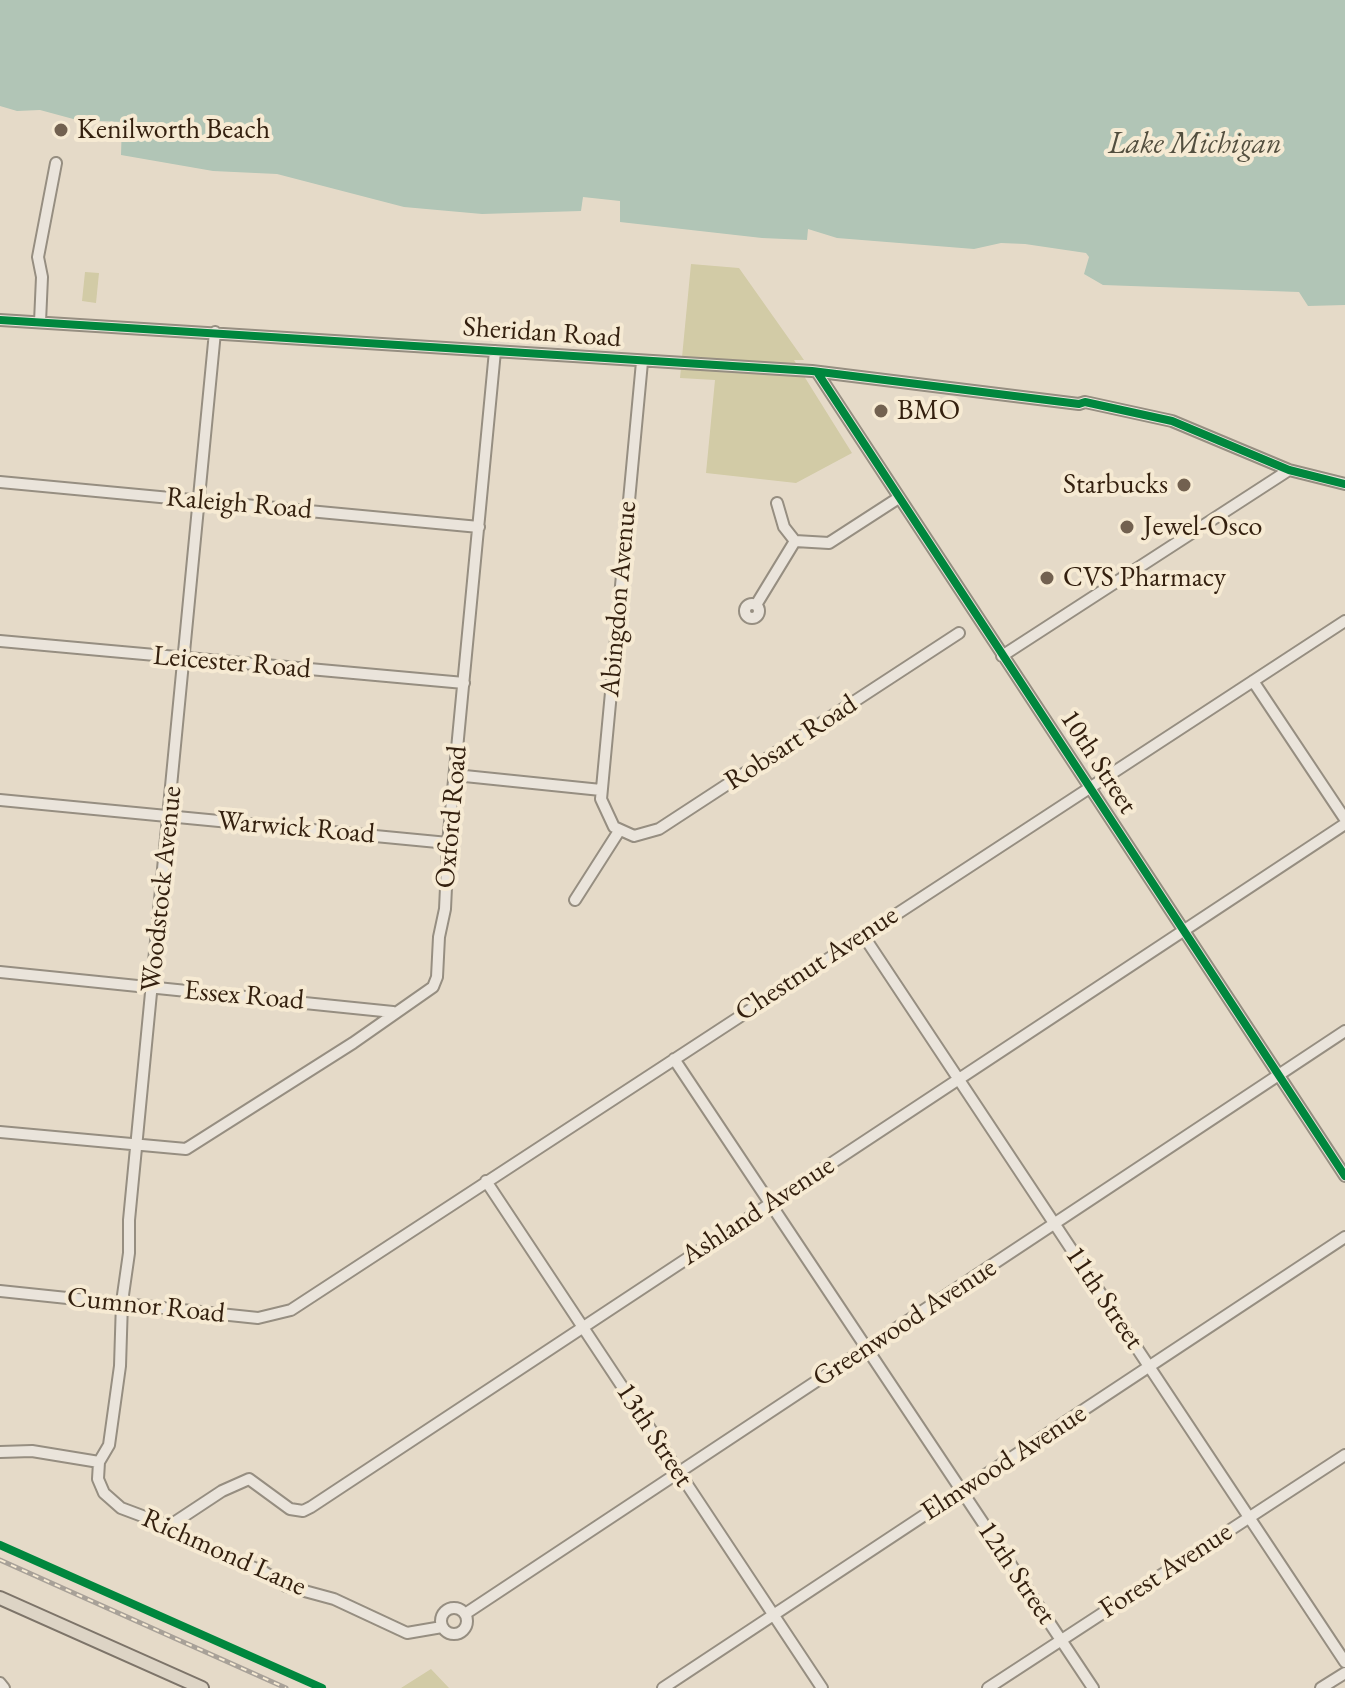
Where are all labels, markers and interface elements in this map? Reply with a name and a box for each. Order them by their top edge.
place label: Kenilworth Beach [77,113,270,147]
marker: Kenilworth Beach [52,121,70,139]
water label: Lake Michigan [1108,127,1282,163]
street label: Sheridan Road [462,311,622,355]
place label: BMO [897,394,960,428]
marker: BMO [872,402,890,420]
place label: Starbucks [1063,468,1168,502]
marker: Starbucks [1175,476,1193,494]
street label: Raleigh Road [165,481,313,527]
street label: Abingdon Avenue [594,500,644,698]
place label: Jewel-Osco [1143,510,1262,544]
marker: Jewel-Osco [1118,518,1136,536]
place label: CVS Pharmacy [1063,561,1226,595]
marker: CVS Pharmacy [1038,569,1056,587]
street label: Leicester Road [152,639,312,687]
street label: Robsart Road [719,688,863,798]
street label: 10th Street [1052,704,1144,820]
street label: Oxford Road [429,744,475,890]
street label: Woodstock Avenue [134,784,190,994]
street label: Warwick Road [216,804,376,852]
street label: Chestnut Avenue [729,899,905,1029]
street label: Essex Road [182,974,306,1018]
street label: Ashland Avenue [675,1149,841,1273]
street label: 11th Street [1057,1240,1151,1356]
street label: Greenwood Avenue [807,1251,1003,1395]
street label: Cumnor Road [65,1281,227,1331]
street label: 13th Street [608,1377,700,1493]
street label: Elmwood Avenue [915,1397,1093,1529]
street label: Richmond Lane [137,1502,311,1604]
street label: 12th Street [969,1515,1063,1631]
street label: Forest Avenue [1093,1516,1239,1626]

